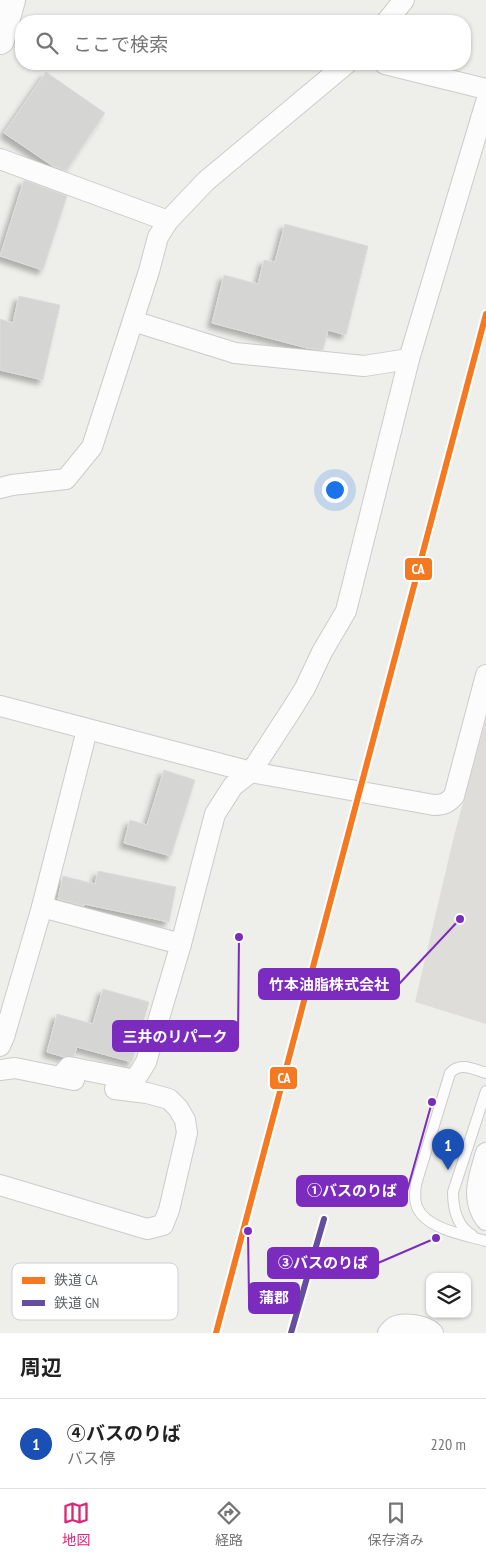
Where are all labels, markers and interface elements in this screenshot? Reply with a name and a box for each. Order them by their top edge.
search box [15,15,471,70]
icon: search [33,29,61,57]
text: ここで検索 [73,32,168,56]
your location [322,477,348,503]
line badge: CA [404,557,433,581]
text: CA [412,560,425,578]
callout: 竹本油脂株式会社 [259,969,399,999]
text: 竹本油脂株式会社 [269,975,389,994]
callout: 三井のリパーク [113,1021,238,1051]
text: 三井のリパーク [122,1027,228,1046]
line badge: CA [269,1066,298,1090]
text: CA [278,1069,291,1087]
pin: 1 [432,1129,464,1170]
callout: ①バスのりば [297,1176,407,1206]
text: ①バスのりば [307,1181,397,1200]
callout: ③バスのりば [268,1248,378,1278]
text: ③バスのりば [278,1253,368,1272]
legend [12,1263,178,1320]
text: 鉄道 CA [54,1271,98,1289]
map controls [426,1273,471,1318]
button: layers [426,1273,471,1318]
callout: 蒲郡 [249,1283,299,1313]
text: 蒲郡 [259,1288,289,1307]
text: 鉄道 GN [54,1294,99,1312]
text: 周辺 [20,1354,62,1381]
text: ④バスのりば [67,1421,181,1445]
text: 1 [32,1434,40,1454]
text: 220 m [431,1434,466,1454]
text: バス停 [67,1448,115,1468]
tab: 地図 [62,1499,90,1549]
tab: 経路 [215,1499,243,1549]
tab: 保存済み [368,1499,424,1549]

